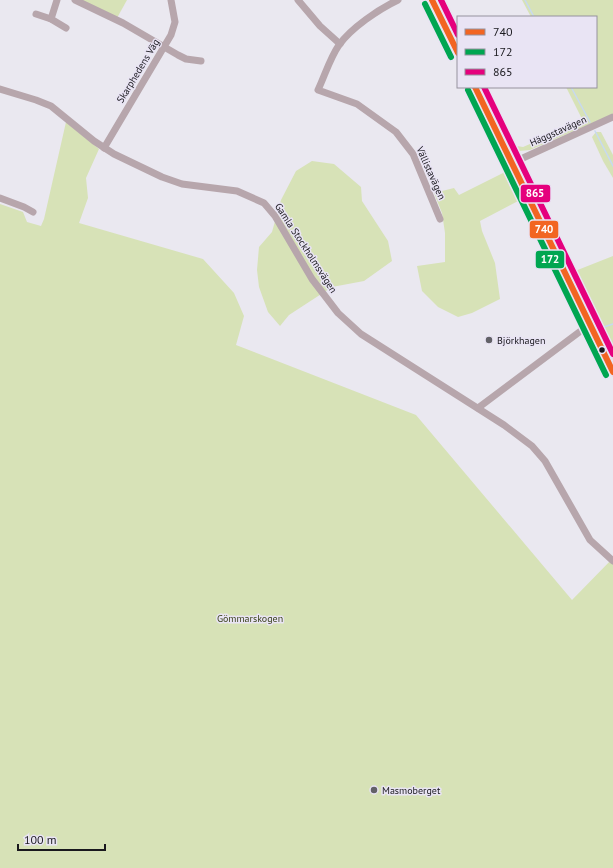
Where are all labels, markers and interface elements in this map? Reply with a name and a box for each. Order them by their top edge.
legend [457,16,597,88]
text: 740 [493,24,513,39]
street label: Skarphedens Väg [114,37,162,105]
text: 172 [493,44,513,59]
text: 865 [493,64,513,79]
street label: Häggstavägen [528,113,588,149]
street label: Vällistavägen [413,143,449,202]
line badge: 865 [520,184,551,203]
text: 865 [526,186,544,200]
street label: Gamla Stockholmsvägen [272,201,340,295]
line badge: 740 [529,220,559,239]
text: 740 [535,222,553,236]
line badge: 172 [535,250,565,269]
text: 172 [541,252,559,266]
place label: Björkhagen [497,334,545,347]
marker: Björkhagen [484,335,494,345]
unlabelled marker [597,345,607,355]
park label: Gömmarskogen [217,612,283,625]
place label: Masmoberget [382,784,441,797]
marker: Masmoberget [369,785,379,795]
scale bar [18,826,105,852]
text: 100 m [24,832,57,847]

